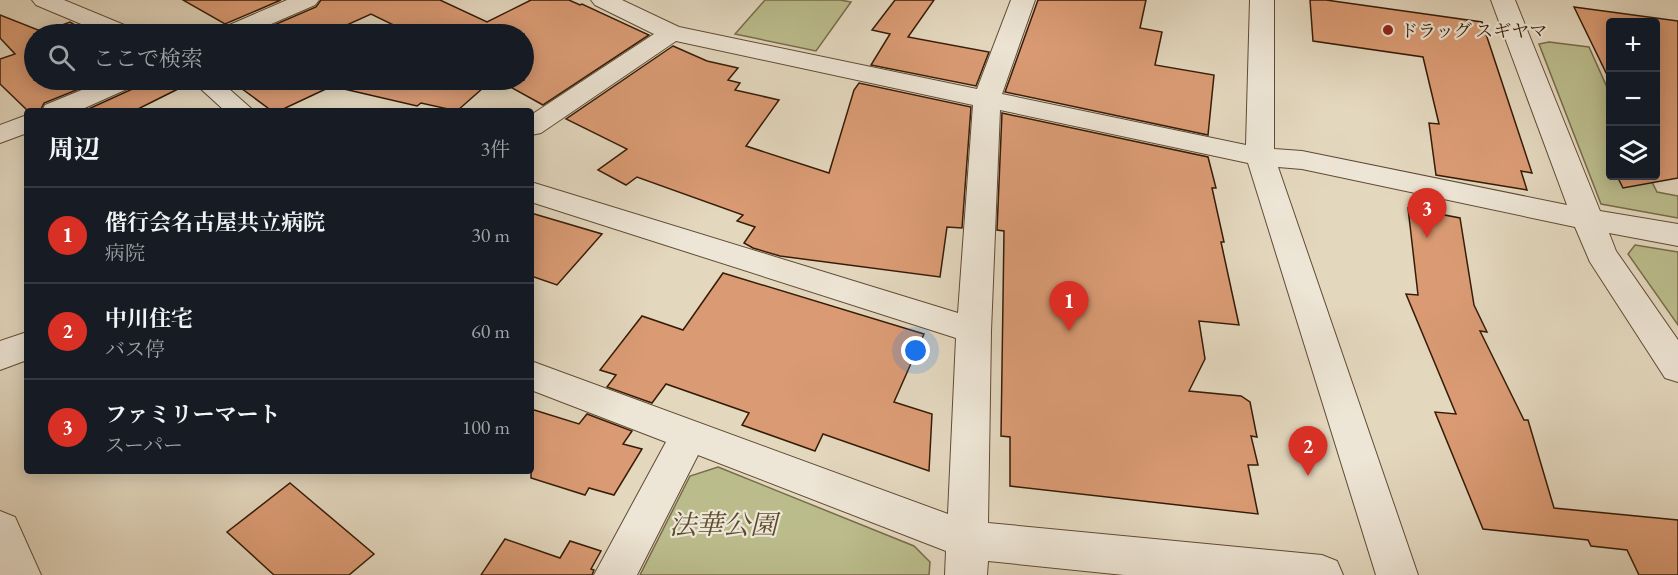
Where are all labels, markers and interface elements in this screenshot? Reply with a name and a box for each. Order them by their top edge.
map controls [1606,18,1660,180]
button: + [1606,18,1660,72]
place label: ドラッグ スギヤマ [1400,19,1547,42]
marker: ドラッグ スギヤマ [1381,23,1395,37]
search box [24,24,534,90]
icon: search [45,41,78,74]
text: ここで検索 [93,44,203,73]
button: − [1606,72,1660,126]
button: layers [1606,126,1660,180]
text: 周辺 [48,132,100,166]
text: 3件 [480,136,510,162]
pin: 3 [1408,188,1446,238]
text: 偕行会名古屋共立病院 [105,208,325,237]
text: 1 [62,222,73,248]
text: 30 m [471,222,510,248]
text: 病院 [105,240,145,266]
pin: 1 [1050,282,1088,331]
text: 中川住宅 [105,304,193,333]
text: 2 [62,318,73,344]
text: 60 m [471,318,510,344]
text: バス停 [105,336,165,362]
your location [901,336,930,365]
text: ファミリーマート [105,400,281,429]
text: 3 [62,414,73,440]
text: 100 m [462,414,510,440]
pin: 2 [1288,426,1328,476]
text: スーパー [105,432,183,458]
park label: 法華公園 [669,507,781,542]

